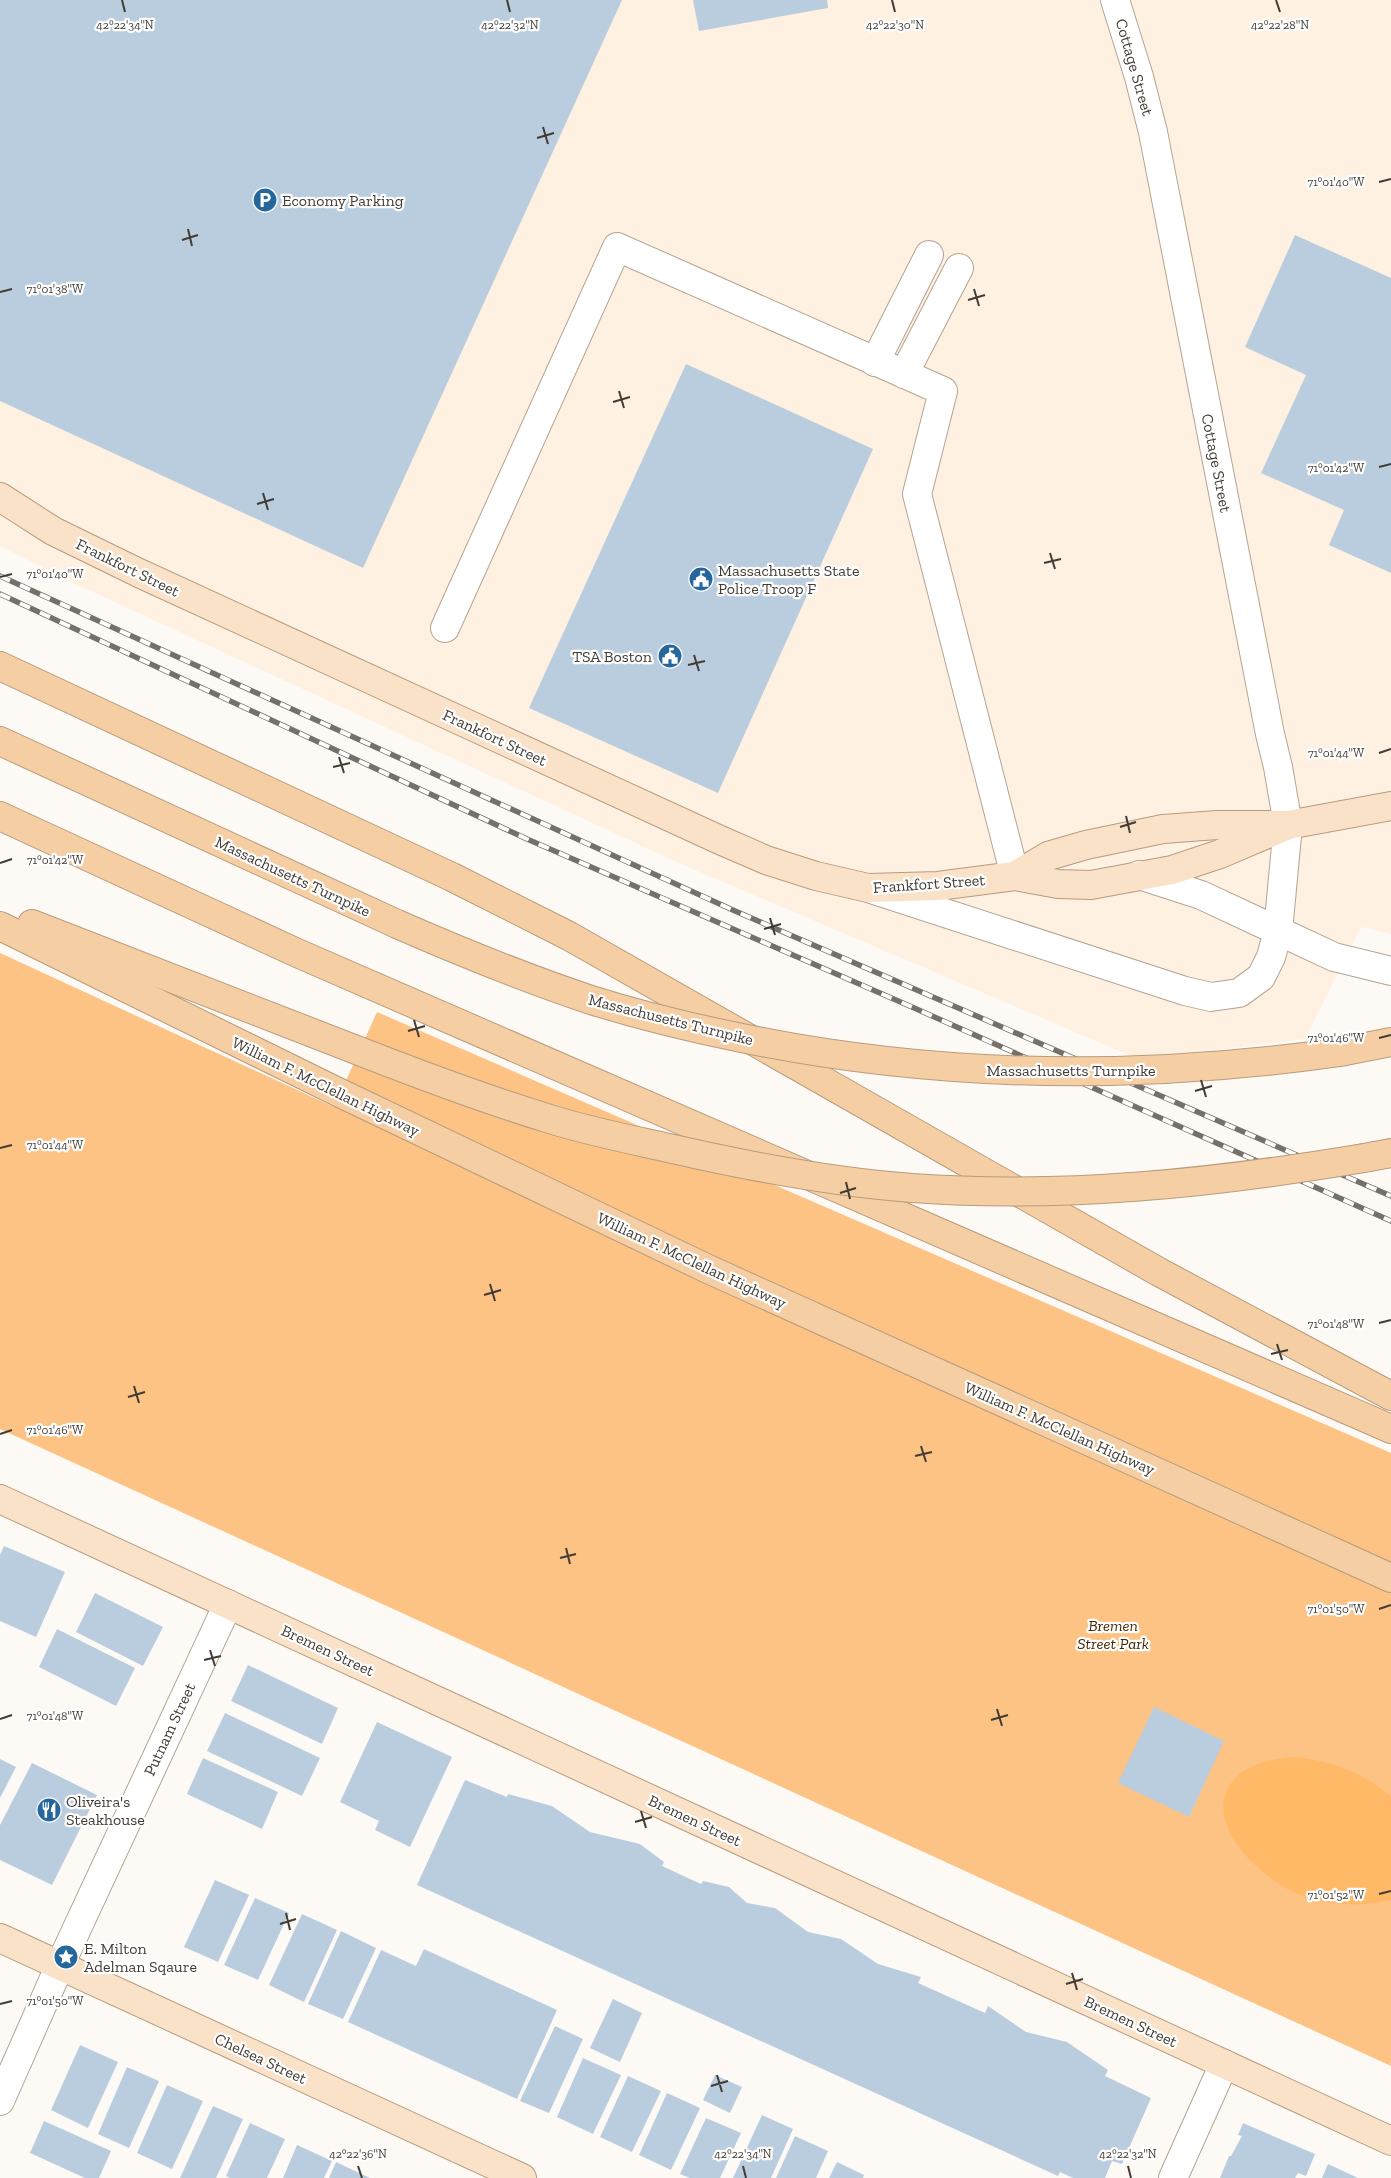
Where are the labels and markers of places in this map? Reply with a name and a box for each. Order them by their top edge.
parking icon: Economy Parking [252,187,278,213]
place label: Economy Parking [282,191,404,210]
place label: Massachusetts State Police Troop F [718,561,859,598]
public building icon: Massachusetts State Police Troop F [688,566,714,592]
public building icon: TSA Boston [657,643,683,669]
place label: TSA Boston [572,647,653,666]
place label: Oliveira's Steakhouse [66,1792,145,1829]
restaurant icon: Oliveira's Steakhouse [36,1797,62,1823]
place label: E. Milton Adelman Sqaure [84,1939,197,1976]
place icon: E. Milton Adelman Sqaure [53,1944,79,1970]

